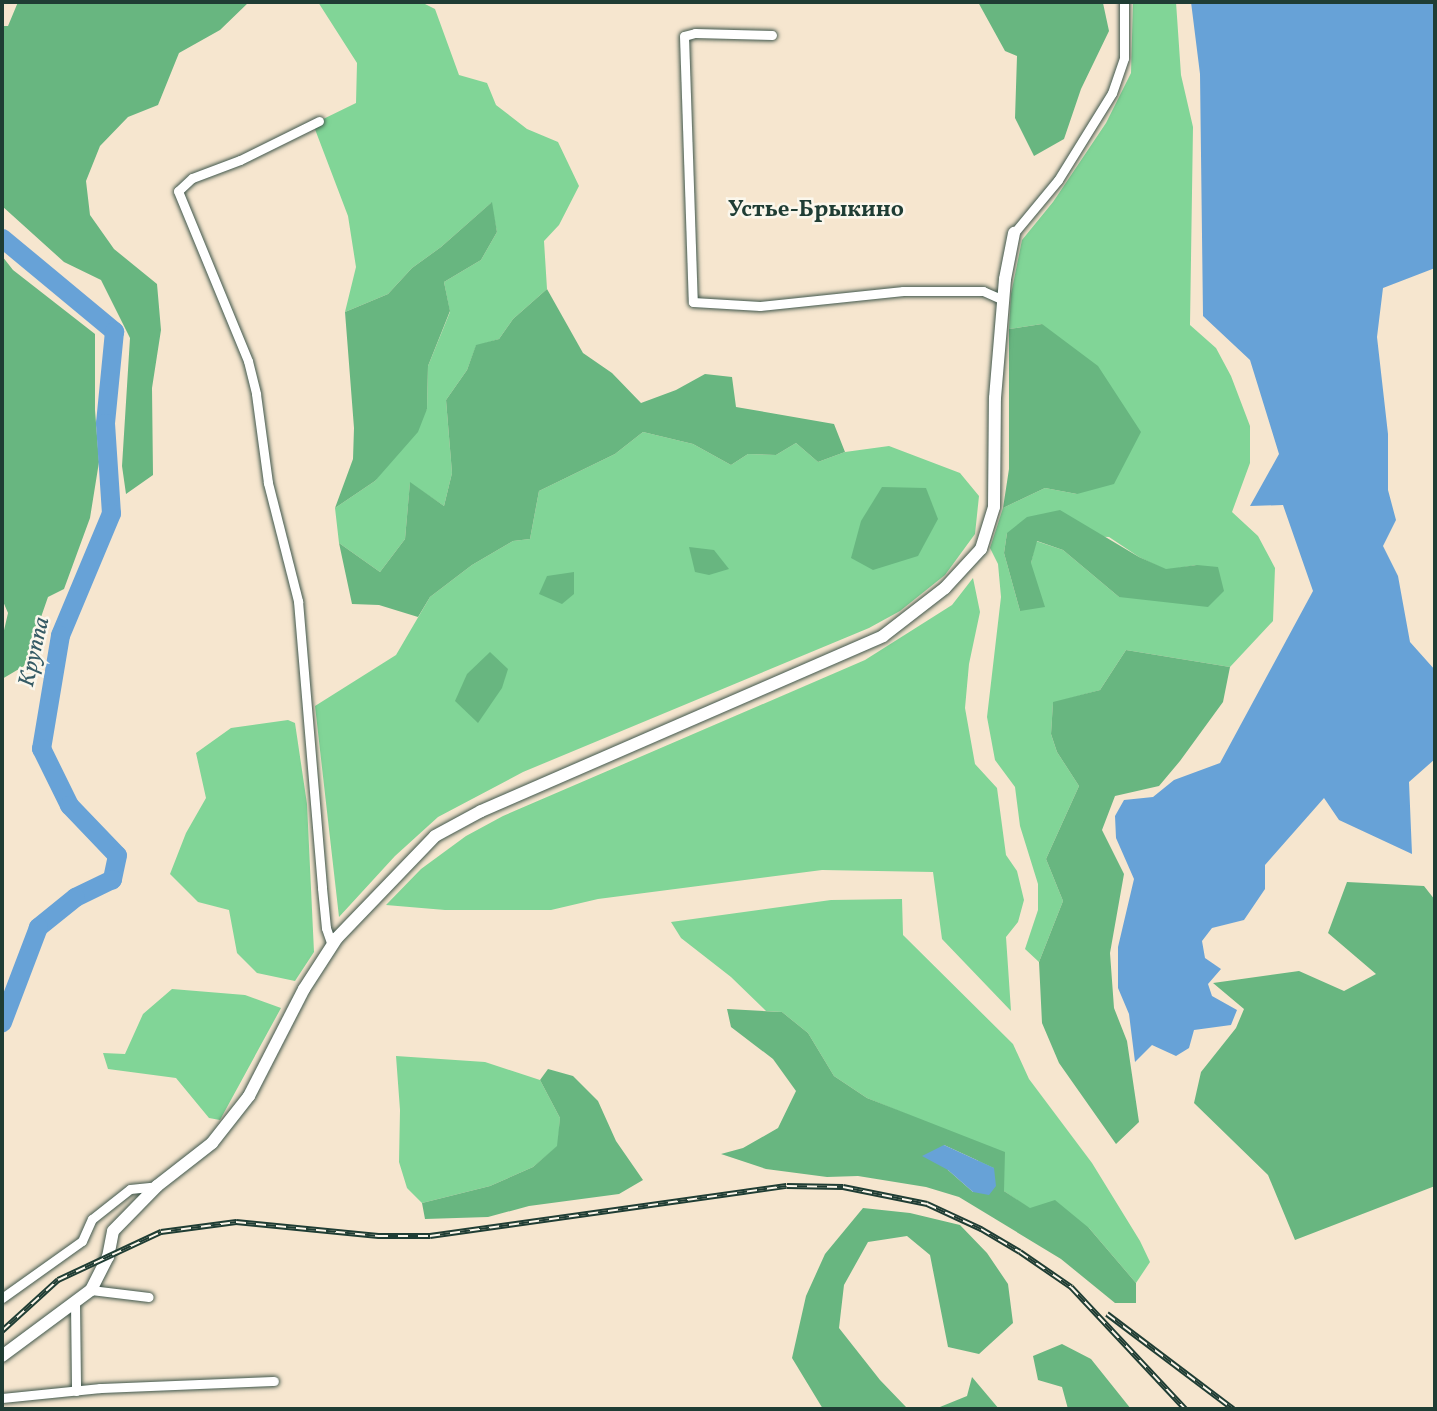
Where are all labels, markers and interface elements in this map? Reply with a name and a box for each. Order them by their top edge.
district label: Устье-Брыкино [728,196,904,224]
water label: Круппа [14,614,56,690]

